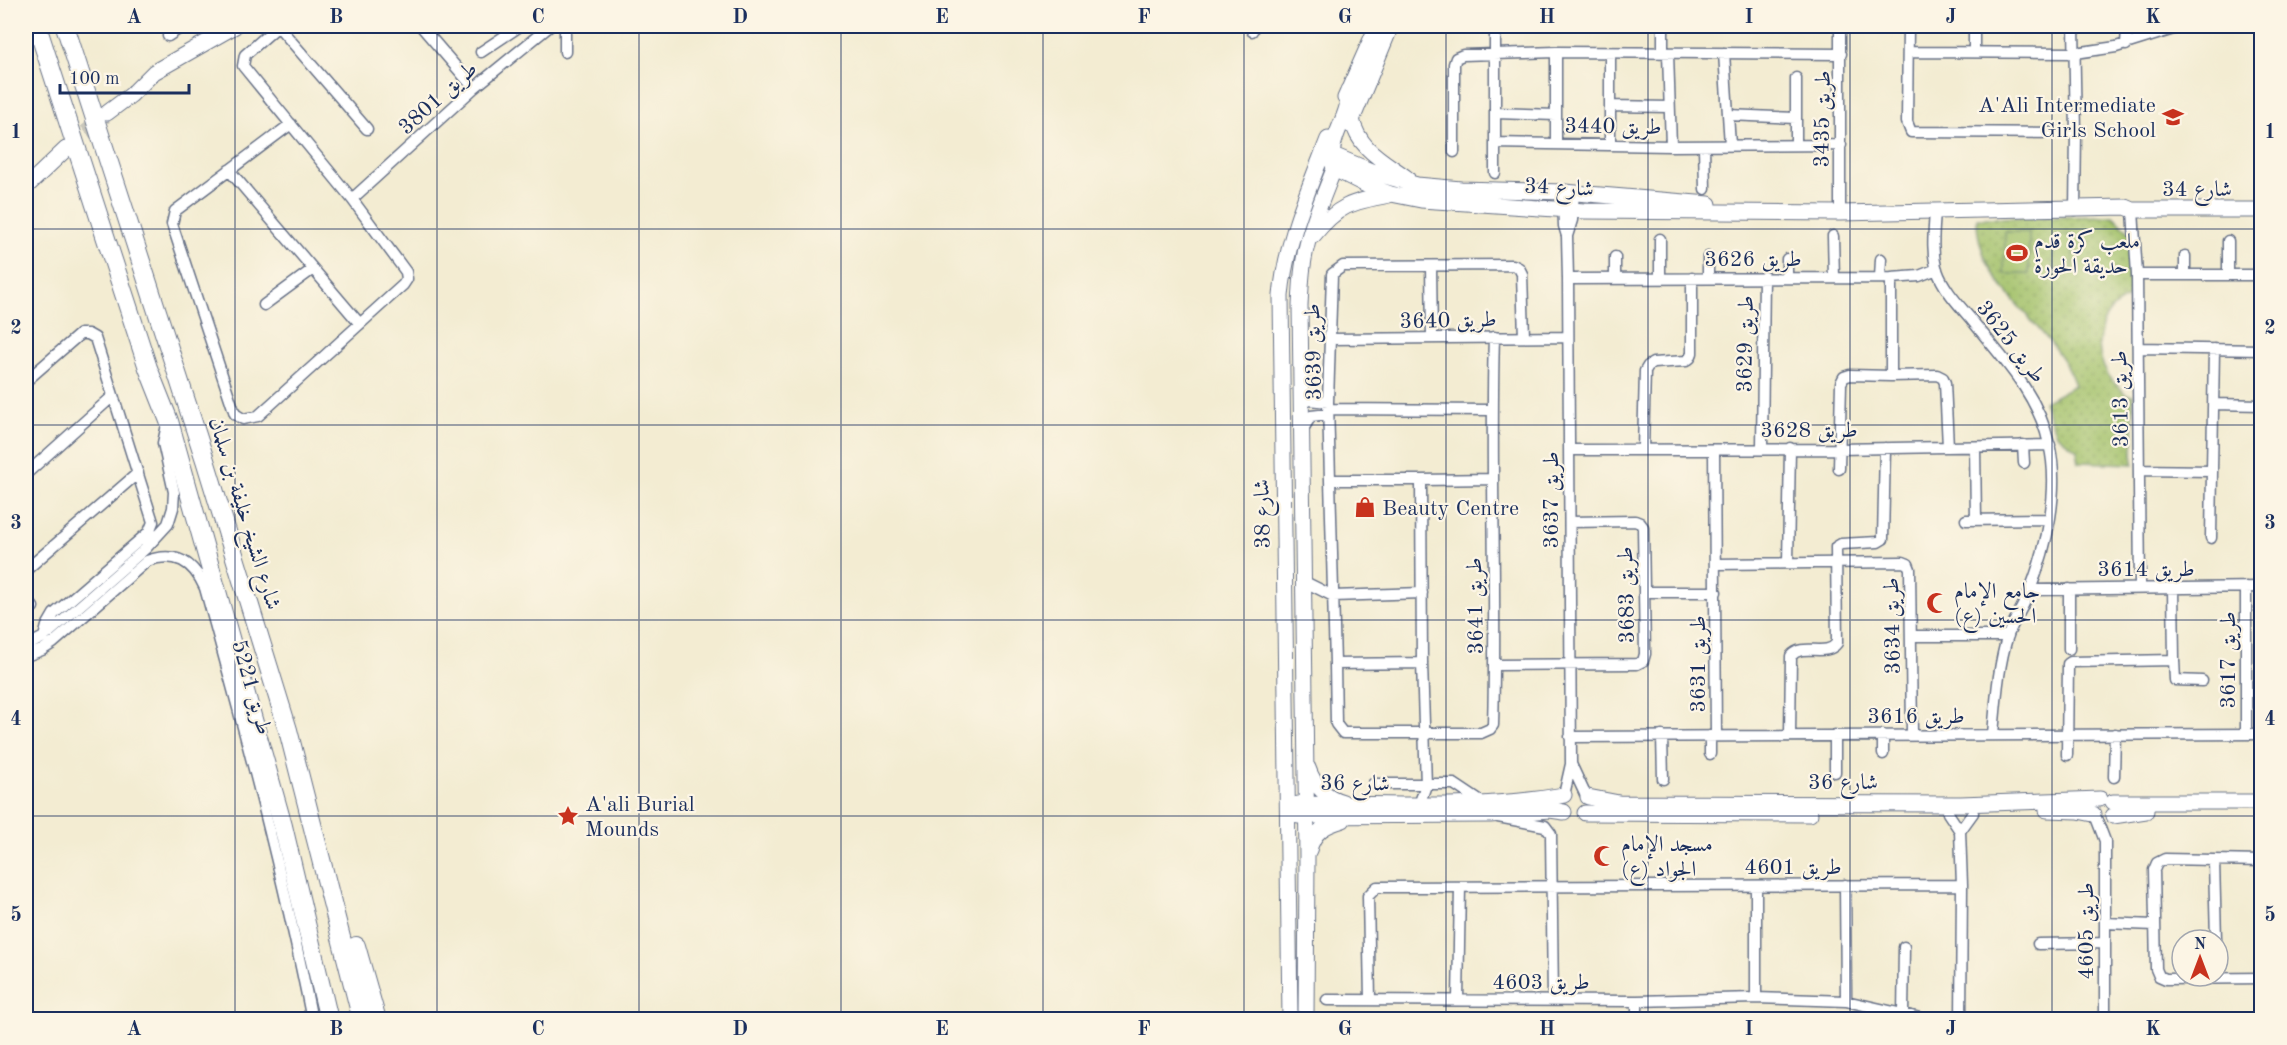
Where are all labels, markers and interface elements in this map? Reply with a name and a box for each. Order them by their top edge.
text: A [126,8,142,28]
text: B [329,8,343,28]
text: C [531,8,545,28]
text: D [732,8,748,28]
text: E [935,8,949,28]
text: F [1137,8,1151,28]
text: G [1338,8,1352,28]
text: H [1539,8,1555,28]
text: I [1745,8,1753,28]
text: J [1946,8,1957,28]
text: K [2145,8,2161,28]
scale bar [60,57,189,95]
street label: طريق 3801 [395,58,483,141]
text: 100 m [69,70,120,88]
street label: طريق 3435 [1811,70,1837,168]
place label: A'Ali Intermediate Girls School [1978,95,2156,142]
school or university icon: A'Ali Intermediate Girls School [2161,105,2185,129]
street label: طريق 3440 [1564,115,1662,141]
text: 1 [10,123,22,143]
text: 1 [2264,123,2276,143]
street label: شارع 34 [1523,175,1594,207]
street label: شارع 34 [2162,179,2232,207]
place label: ملعب كرة قدم حديقة الحورة [2034,229,2140,279]
sports icon: ملعب كرة قدم حديقة الحورة [2005,241,2029,265]
street label: طريق 3626 [1704,249,1802,273]
street label: طريق 3629 [1734,295,1760,393]
street label: طريق 3625 [1970,297,2049,389]
street label: طريق 3639 [1302,303,1328,401]
street label: طريق 3640 [1399,309,1497,335]
text: 2 [10,319,22,339]
text: 2 [2264,319,2276,339]
street label: طريق 3613 [2109,350,2135,448]
street label: شارع الشيخ خليفة بن سلمان [198,415,284,614]
street label: طريق 3628 [1760,420,1858,444]
street label: طريق 3637 [1541,451,1565,549]
street label: شارع 38 [1251,479,1281,549]
shop icon: Beauty Centre [1353,495,1377,519]
place label: Beauty Centre [1382,498,1519,520]
text: 3 [10,514,22,534]
text: 3 [2264,514,2276,534]
street label: طريق 3683 [1615,546,1641,644]
street label: طريق 3641 [1464,557,1490,655]
street label: طريق 3614 [2097,559,2195,583]
street label: طريق 3634 [1881,577,1907,675]
place label: جامع الإمام الحسين (ع) [1954,581,2040,634]
mosque icon: جامع الإمام الحسين (ع) [1925,591,1949,615]
street label: طريق 3617 [2218,611,2242,709]
street label: طريق 3631 [1688,615,1712,713]
street label: طريق 5221 [225,638,275,738]
street label: طريق 3616 [1867,706,1965,730]
text: 4 [10,710,22,730]
text: 4 [2264,710,2276,730]
street label: شارع 36 [1320,772,1390,802]
street label: شارع 36 [1808,772,1878,800]
place label: A'ali Burial Mounds [585,794,695,841]
place icon: A'ali Burial Mounds [556,804,580,828]
place label: مسجد الإمام الجواد (ع) [1621,834,1713,887]
mosque icon: مسجد الإمام الجواد (ع) [1592,844,1616,868]
street label: طريق 4601 [1744,857,1842,881]
street label: طريق 4605 [2076,882,2100,980]
text: 5 [10,905,22,926]
text: 5 [2264,905,2276,926]
north arrow [2170,928,2230,988]
text: N [2194,937,2207,953]
street label: طريق 4603 [1492,972,1590,996]
text: A [126,1020,142,1040]
text: B [329,1020,343,1040]
text: C [531,1020,545,1040]
text: D [732,1020,748,1040]
text: E [935,1020,949,1040]
text: F [1137,1020,1151,1040]
text: G [1338,1020,1352,1040]
text: H [1539,1020,1555,1040]
text: I [1745,1020,1753,1040]
text: J [1946,1020,1957,1040]
text: K [2145,1020,2161,1040]

